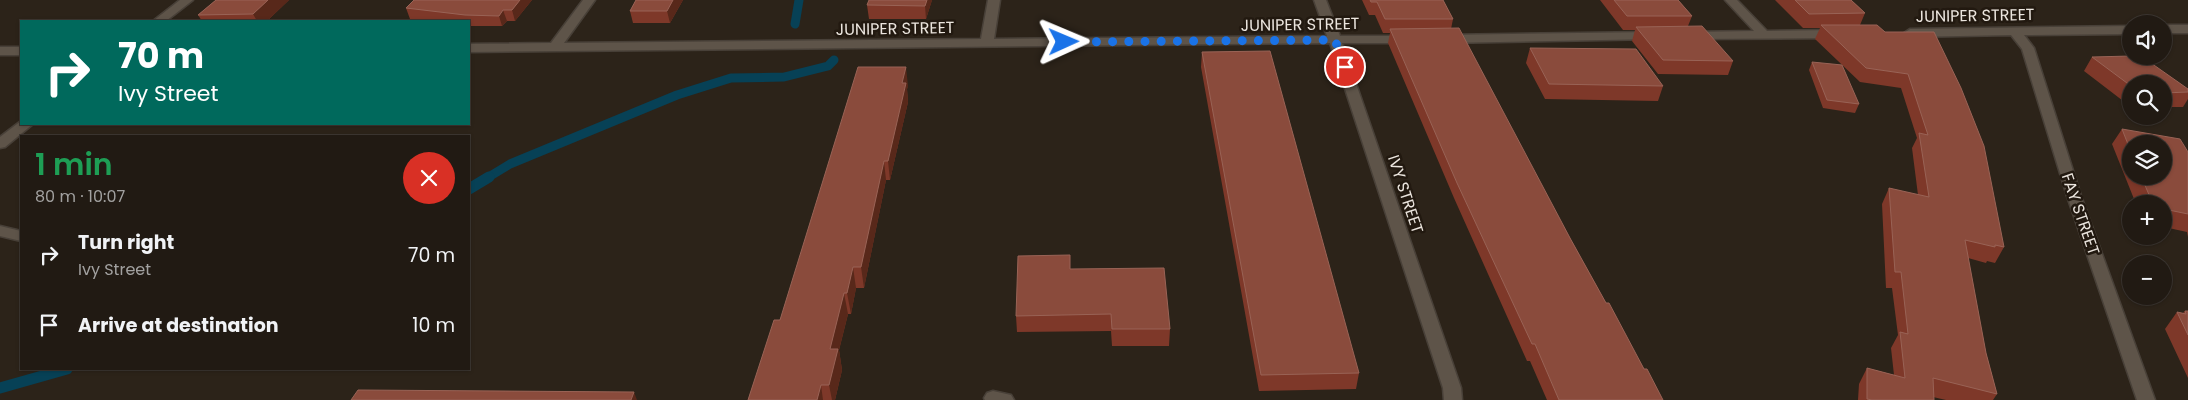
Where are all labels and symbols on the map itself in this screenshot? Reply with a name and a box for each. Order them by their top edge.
street label: JUNIPER STREET [1915,3,2035,28]
street label: JUNIPER STREET [1240,12,1360,37]
position arrow [1037,15,1089,67]
street label: JUNIPER STREET [835,16,955,41]
pin [1324,46,1366,88]
street label: IVY STREET [1382,152,1429,237]
street label: FAY STREET [2056,170,2105,259]

